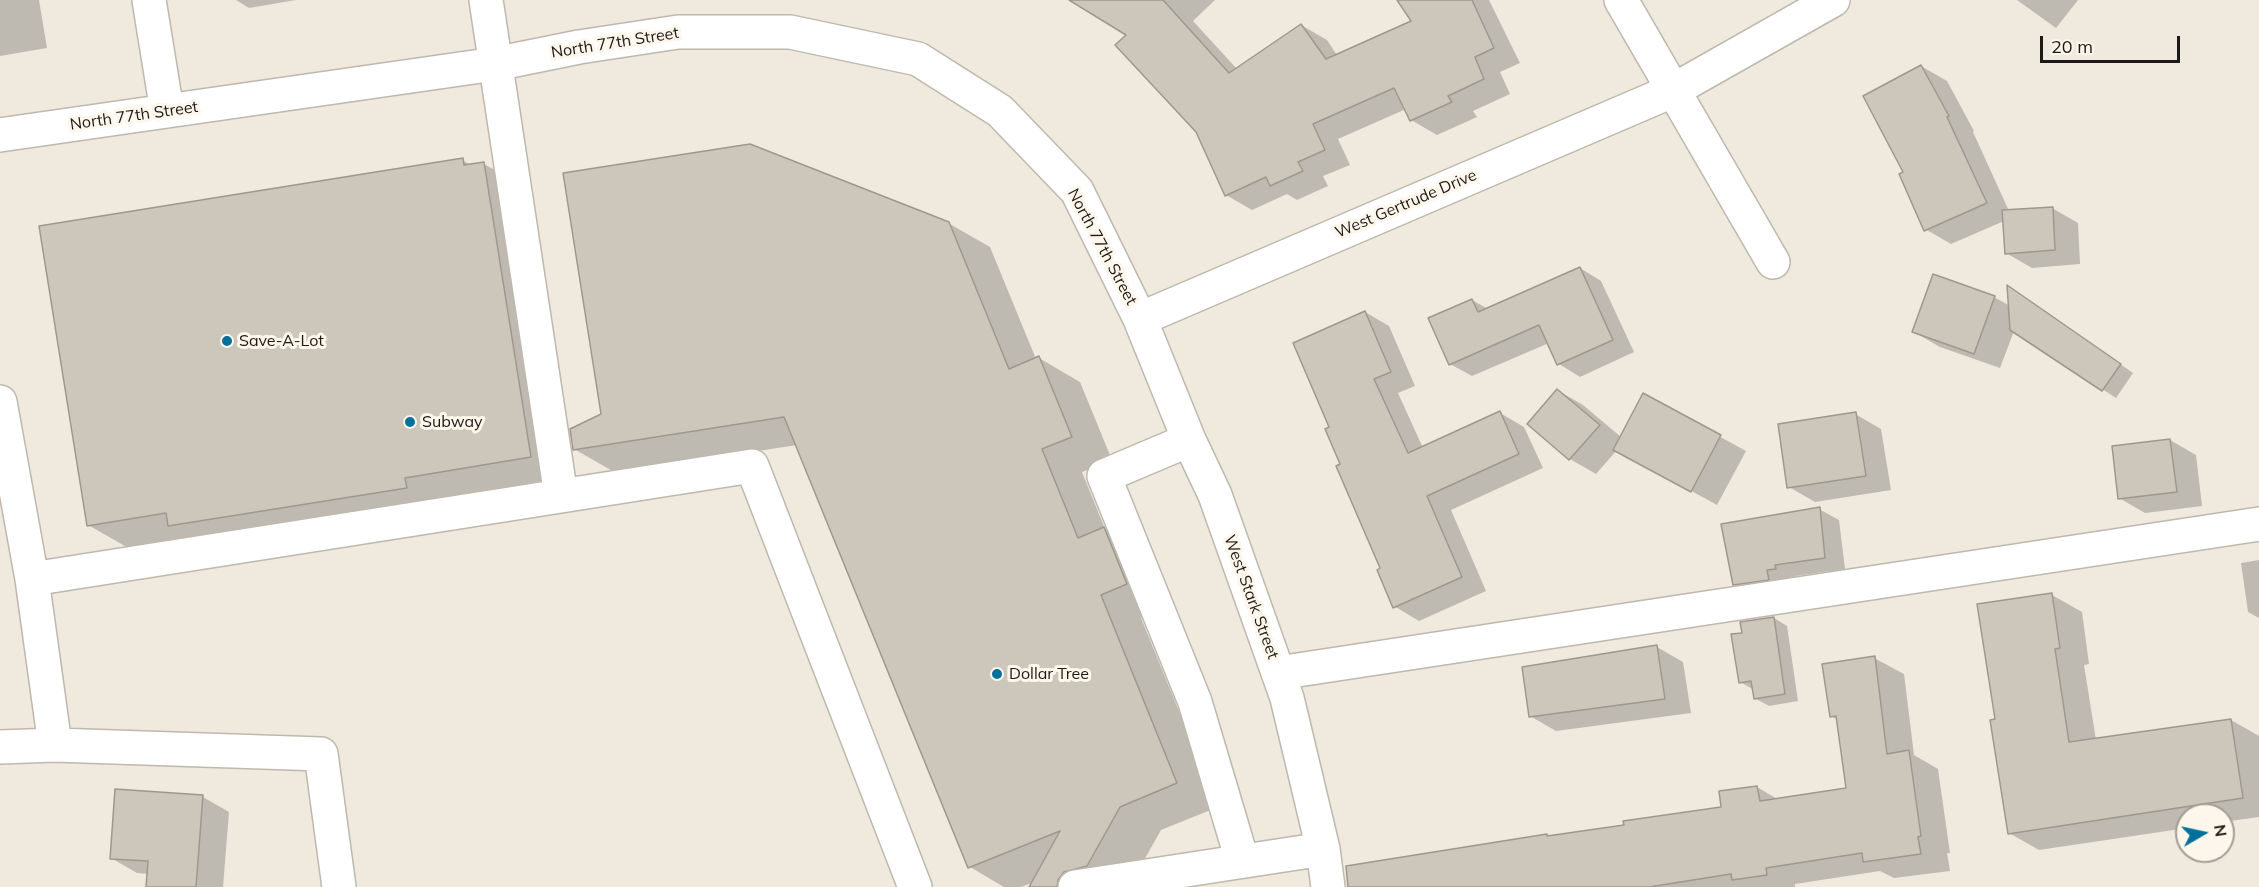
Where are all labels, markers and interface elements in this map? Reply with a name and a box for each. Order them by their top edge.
street label: North 77th Street [550,23,680,63]
scale bar [2043,24,2182,62]
text: 20 m [2051,35,2093,58]
street label: North 77th Street [69,98,199,134]
street label: West Gertrude Drive [1332,166,1480,242]
street label: North 77th Street [1063,186,1141,308]
place label: Save-A-Lot [239,331,324,351]
marker: Save-A-Lot [220,334,234,348]
place label: Subway [422,412,482,432]
marker: Subway [403,415,417,429]
street label: West Stark Street [1220,532,1282,662]
place label: Dollar Tree [1009,664,1089,684]
marker: Dollar Tree [990,667,1004,681]
north arrow [2175,803,2235,863]
text: N [2210,823,2232,838]

